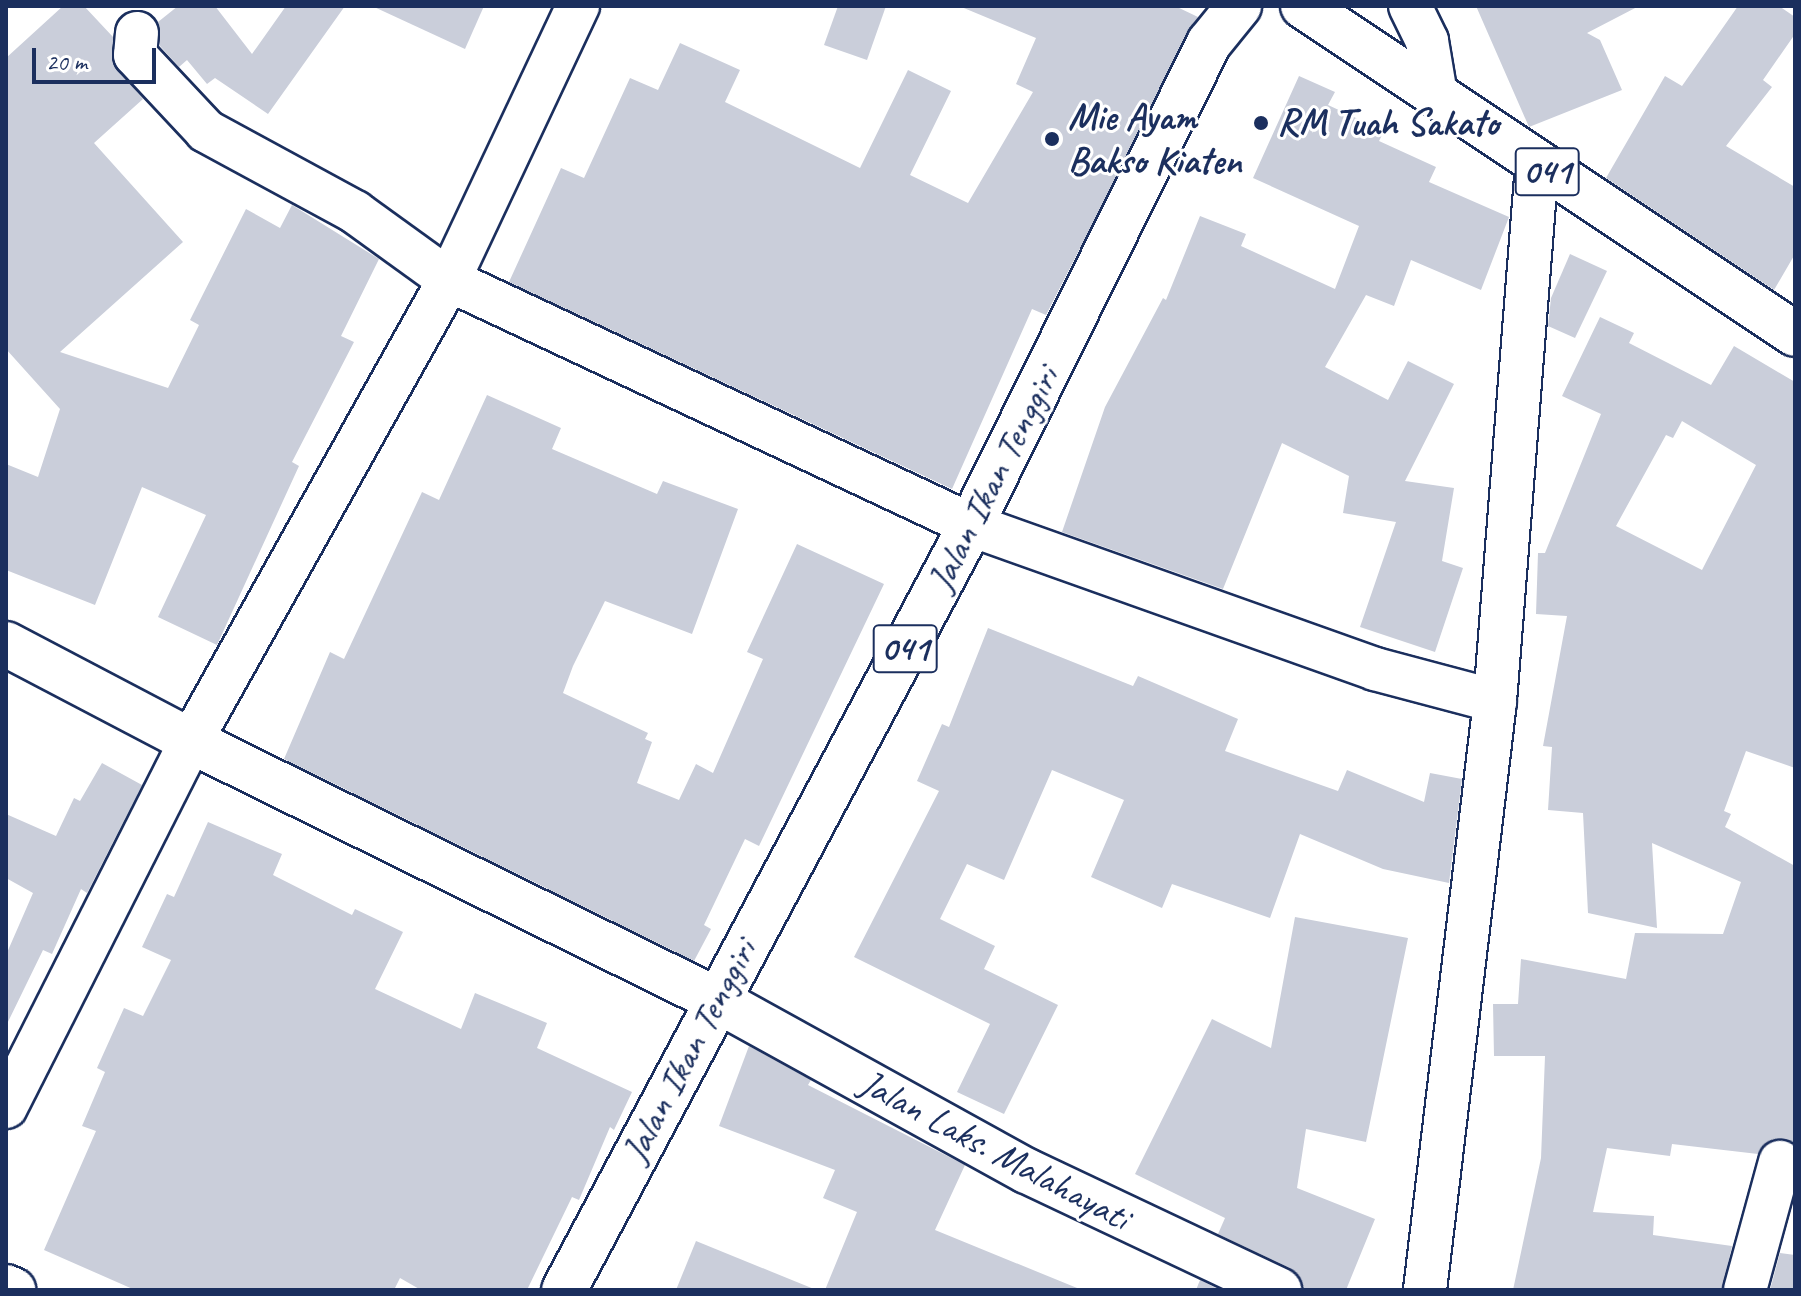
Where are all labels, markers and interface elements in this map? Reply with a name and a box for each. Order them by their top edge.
scale bar [36,32,160,82]
text: 20 m [46,47,87,77]
place label: Mie Ayam Bakso Kiaten [1068,94,1241,184]
place label: RM Tuah Sakato [1277,100,1497,146]
marker: RM Tuah Sakato [1252,114,1270,132]
marker: Mie Ayam Bakso Kiaten [1043,130,1061,148]
road number: 041 [1513,140,1581,204]
street label: Jalan Ikan Tenggiri [917,359,1069,599]
road number: 041 [871,617,939,681]
street label: Jalan Ikan Tenggiri [611,931,767,1171]
street label: Jalan Laks. Malahayati [852,1059,1138,1241]

